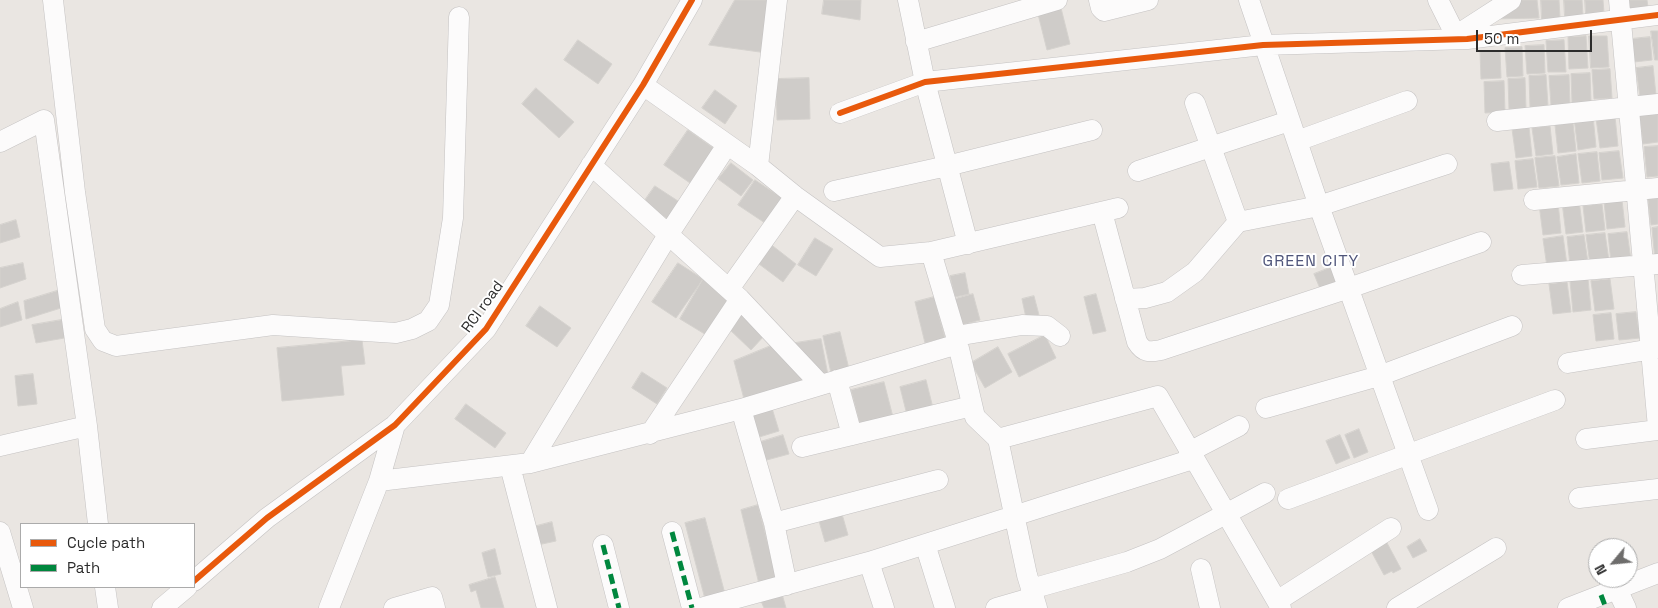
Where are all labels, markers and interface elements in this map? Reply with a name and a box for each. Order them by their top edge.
scale bar [1478,20,1594,52]
text: 50 m [1484,29,1519,48]
district label: GREEN CITY [1261,252,1361,272]
street label: RCI road [458,278,508,336]
legend [20,523,195,588]
text: Cycle path [67,533,145,552]
north arrow [1588,538,1638,588]
text: Path [67,558,100,577]
text: N [1590,561,1611,578]

